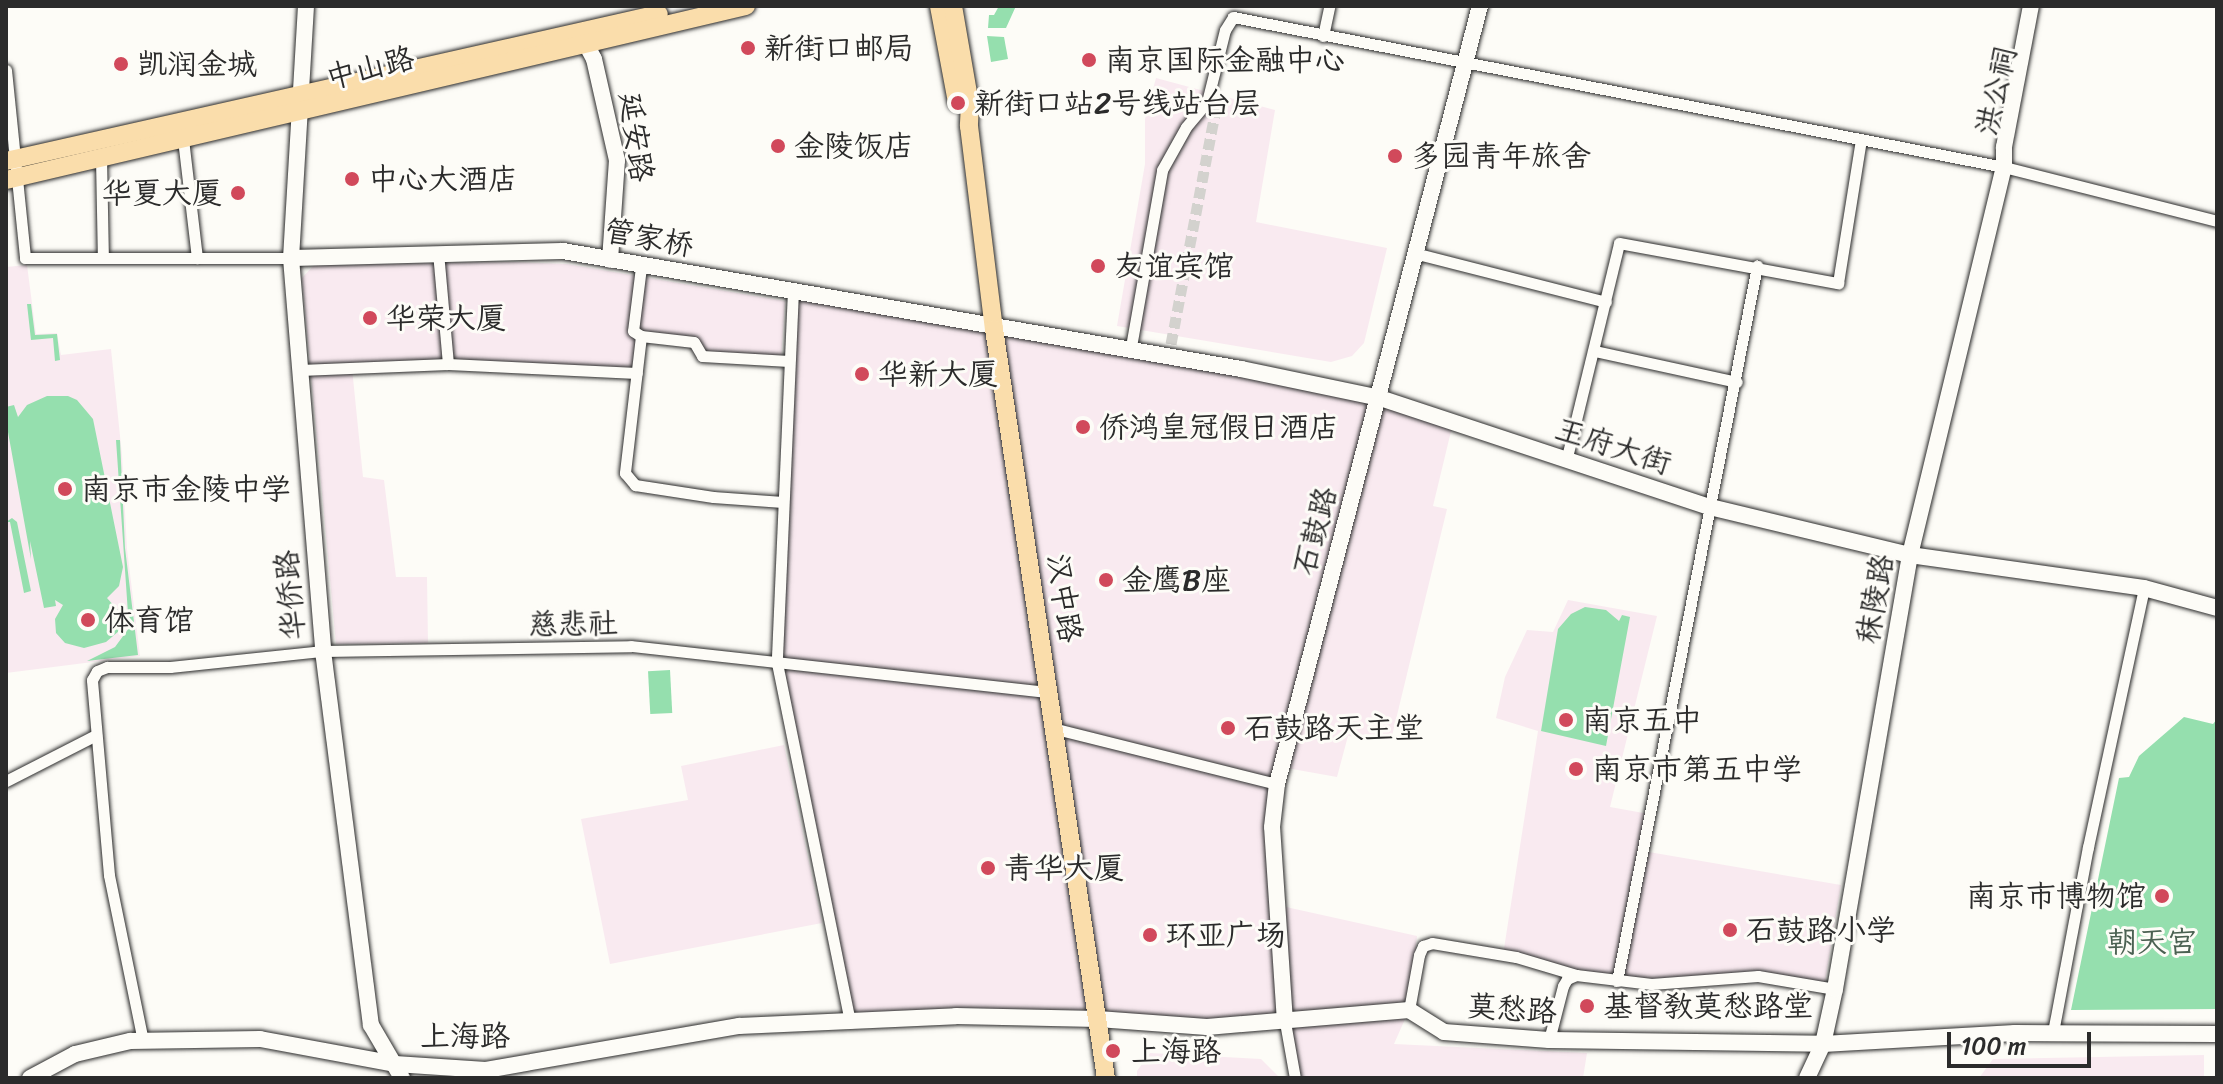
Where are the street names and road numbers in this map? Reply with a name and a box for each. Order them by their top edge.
street label: 中山路 [322,40,418,96]
street label: 洪公祠 [1968,43,2024,139]
street label: 延安路 [612,90,660,184]
street label: 管家桥 [602,212,696,264]
street label: 王府大街 [1550,410,1676,482]
street label: 石鼓路 [1286,483,1344,579]
street label: 华侨路 [268,549,312,641]
street label: 汉中路 [1039,551,1089,645]
street label: 秣陵路 [1849,552,1901,646]
street label: 慈悲社 [528,605,618,643]
street label: 莫愁路 [1466,988,1558,1030]
street label: 上海路 [420,1018,510,1054]

